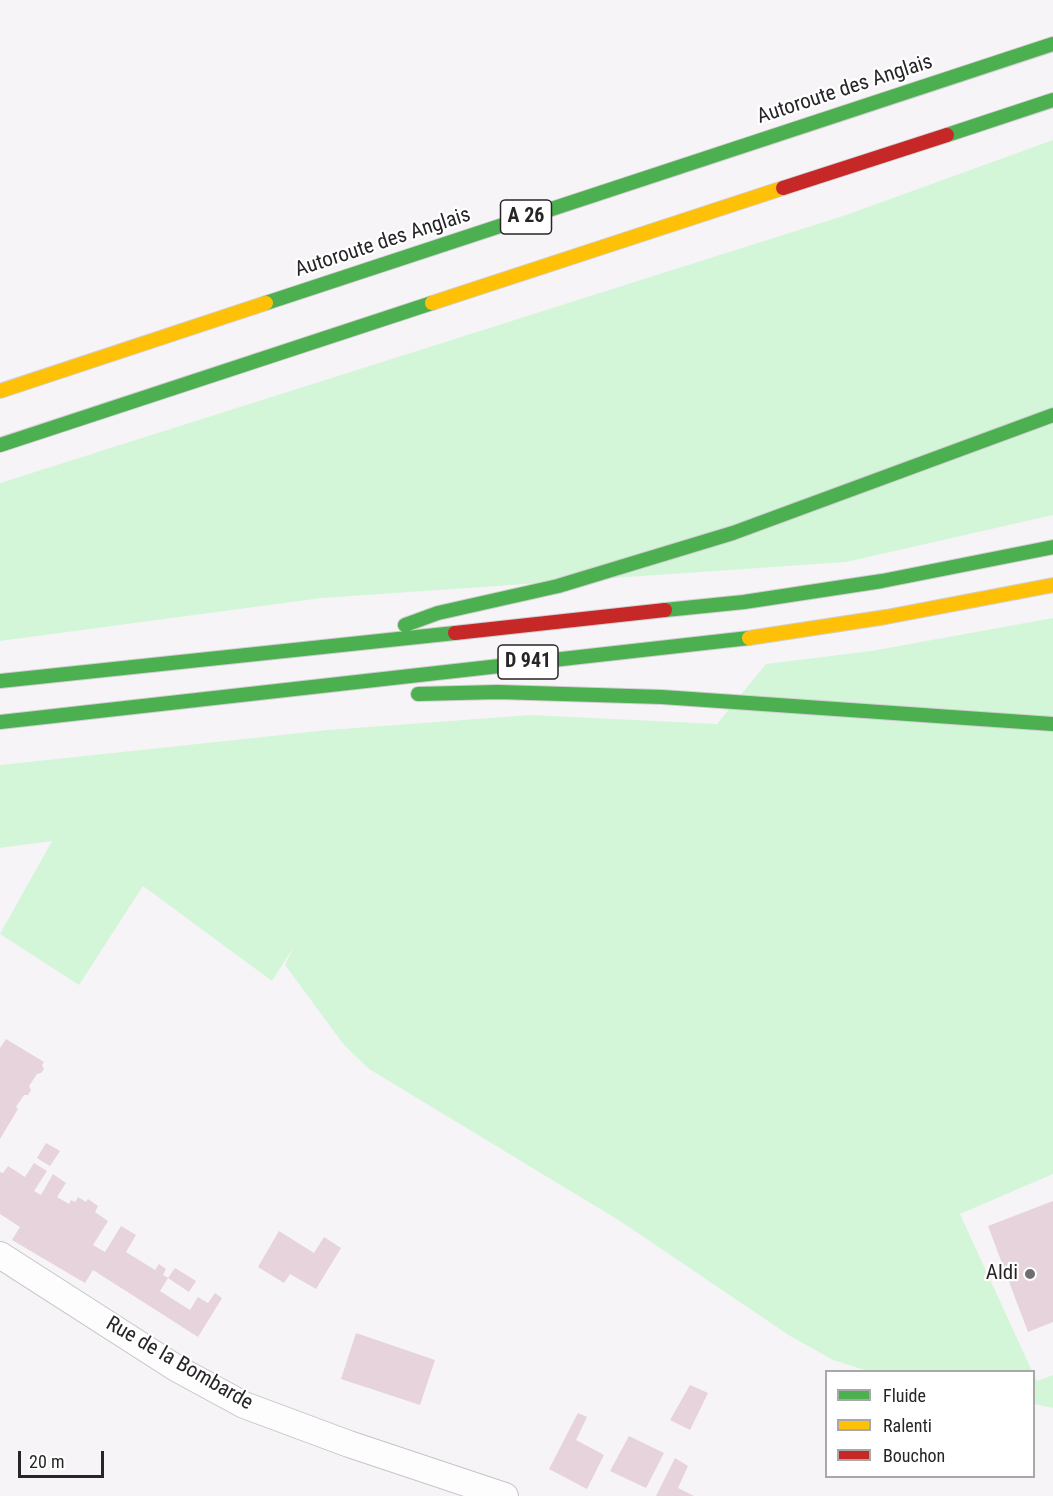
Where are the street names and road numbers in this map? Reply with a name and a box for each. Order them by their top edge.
street label: Autoroute des Anglais [754,50,936,130]
road number: A 26 [500,200,552,234]
street label: Autoroute des Anglais [292,203,474,283]
road number: D 941 [498,645,558,679]
street label: Rue de la Bombarde [101,1312,257,1416]

